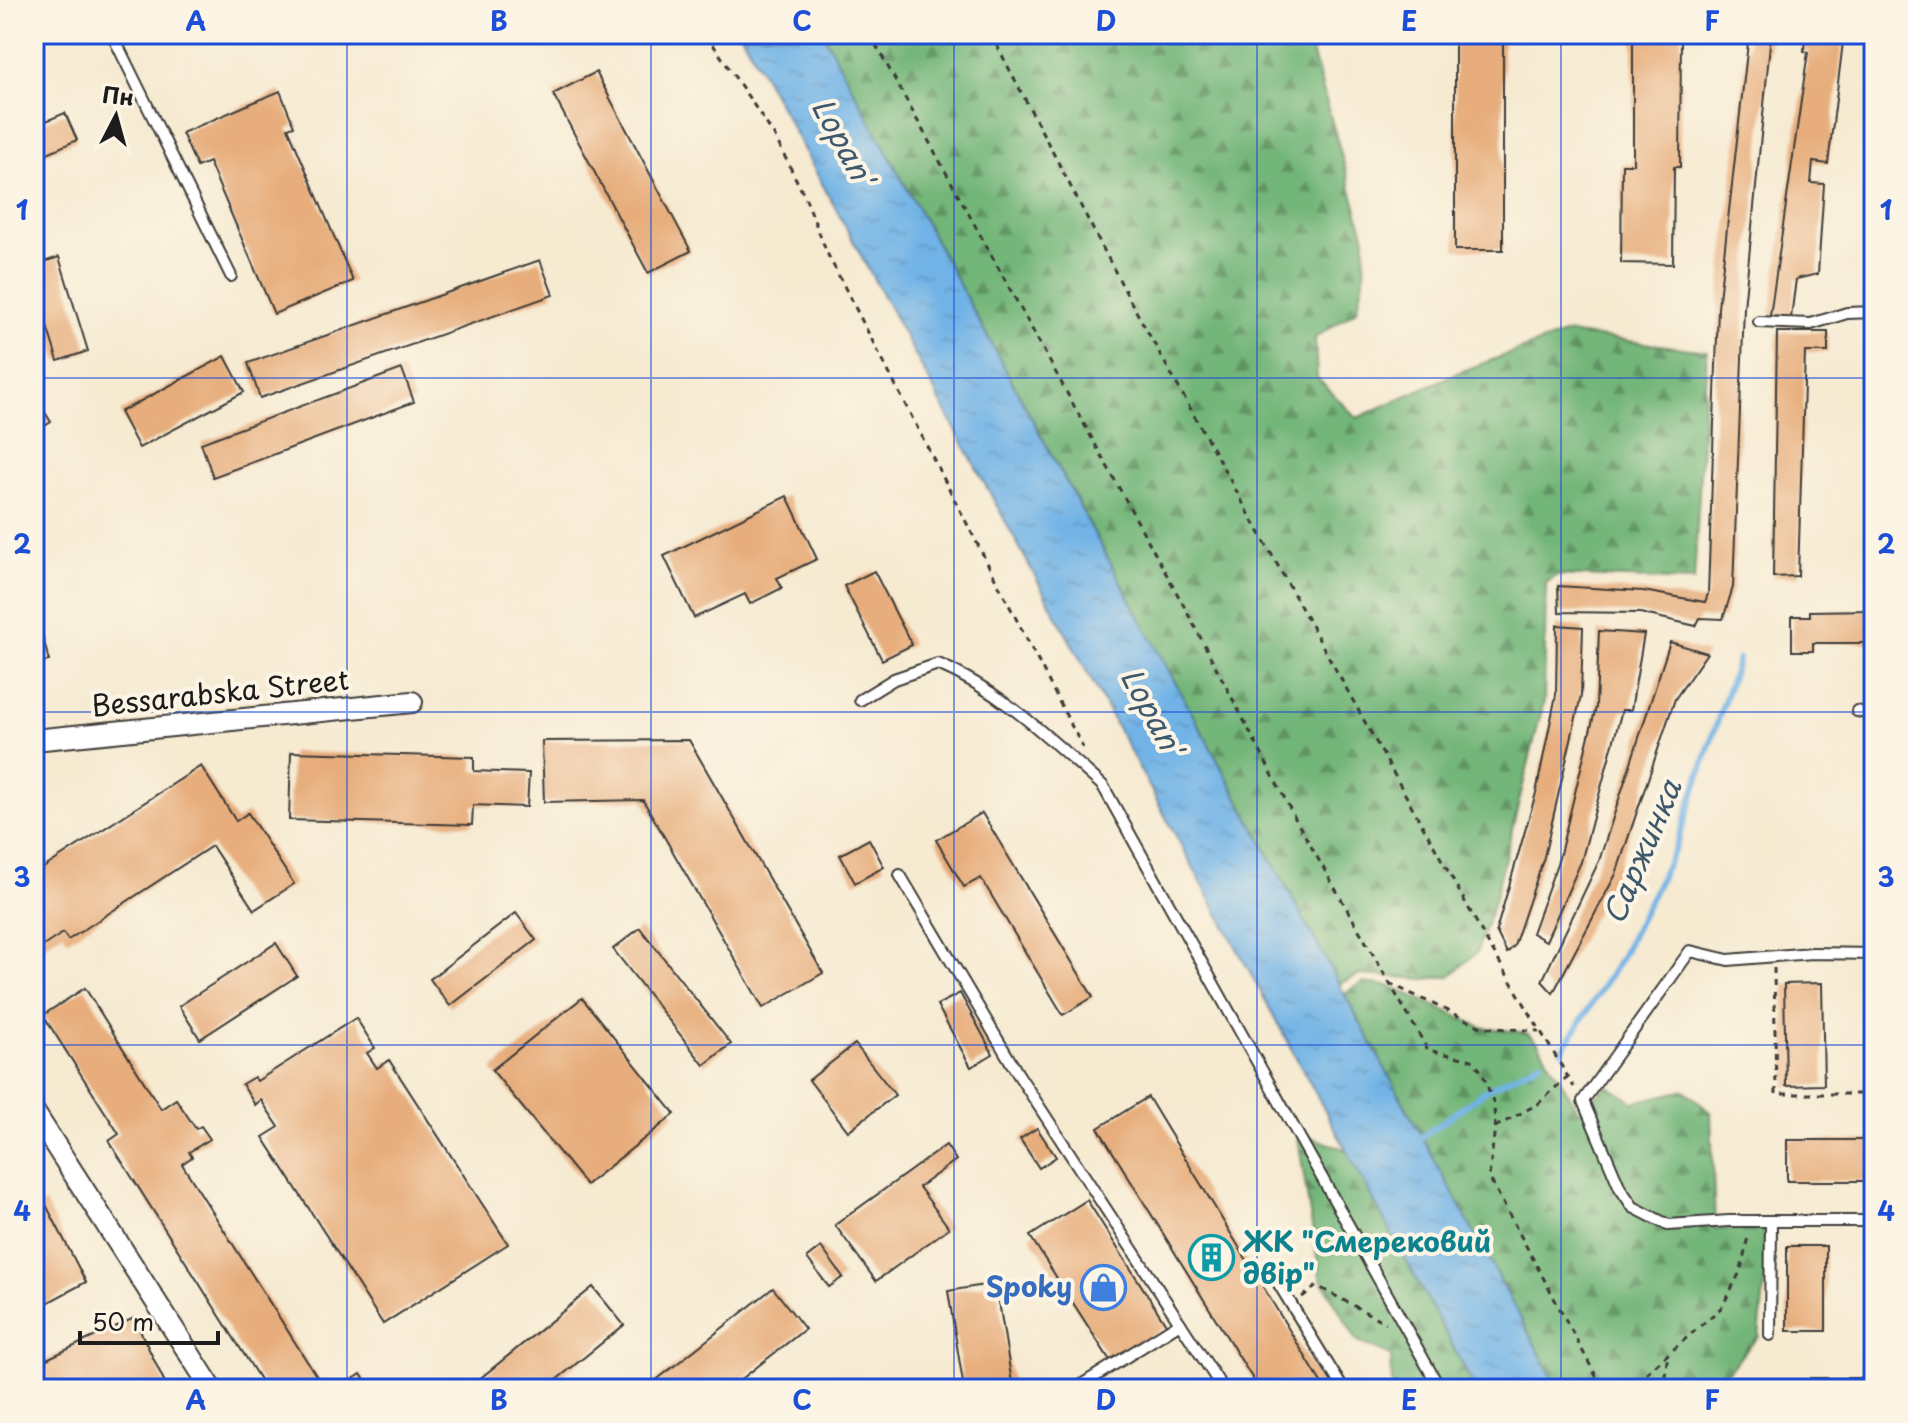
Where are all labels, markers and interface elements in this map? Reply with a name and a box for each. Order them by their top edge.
text: A [186,1,206,40]
text: B [490,1,508,40]
text: C [792,1,812,40]
text: D [1096,1,1116,40]
text: E [1401,1,1417,40]
text: F [1704,1,1720,40]
north arrow [76,76,156,156]
text: Пн [101,77,136,113]
water label: Lopan' [802,89,889,197]
text: 1 [16,190,28,229]
text: 1 [1880,190,1892,229]
text: 2 [13,524,31,563]
text: 2 [1877,524,1895,563]
street label: Bessarabska Street [89,657,351,726]
water label: Lopan' [1111,659,1198,767]
water label: Саржинка [1590,771,1692,930]
text: 3 [13,857,31,896]
text: 3 [1877,857,1895,896]
text: 4 [13,1191,31,1230]
text: 4 [1877,1191,1895,1230]
place label: ЖК "Смерековий двір" [1242,1219,1491,1294]
building icon: ЖК "Смерековий двір" [1188,1234,1236,1282]
shop icon: Spoky [1079,1263,1127,1311]
place label: Spoky [986,1264,1072,1307]
scale bar [80,1295,218,1345]
text: 50 m [92,1303,154,1339]
text: A [186,1380,206,1419]
text: B [490,1380,508,1419]
text: C [792,1380,812,1419]
text: D [1096,1380,1116,1419]
text: E [1401,1380,1417,1419]
text: F [1704,1380,1720,1419]

